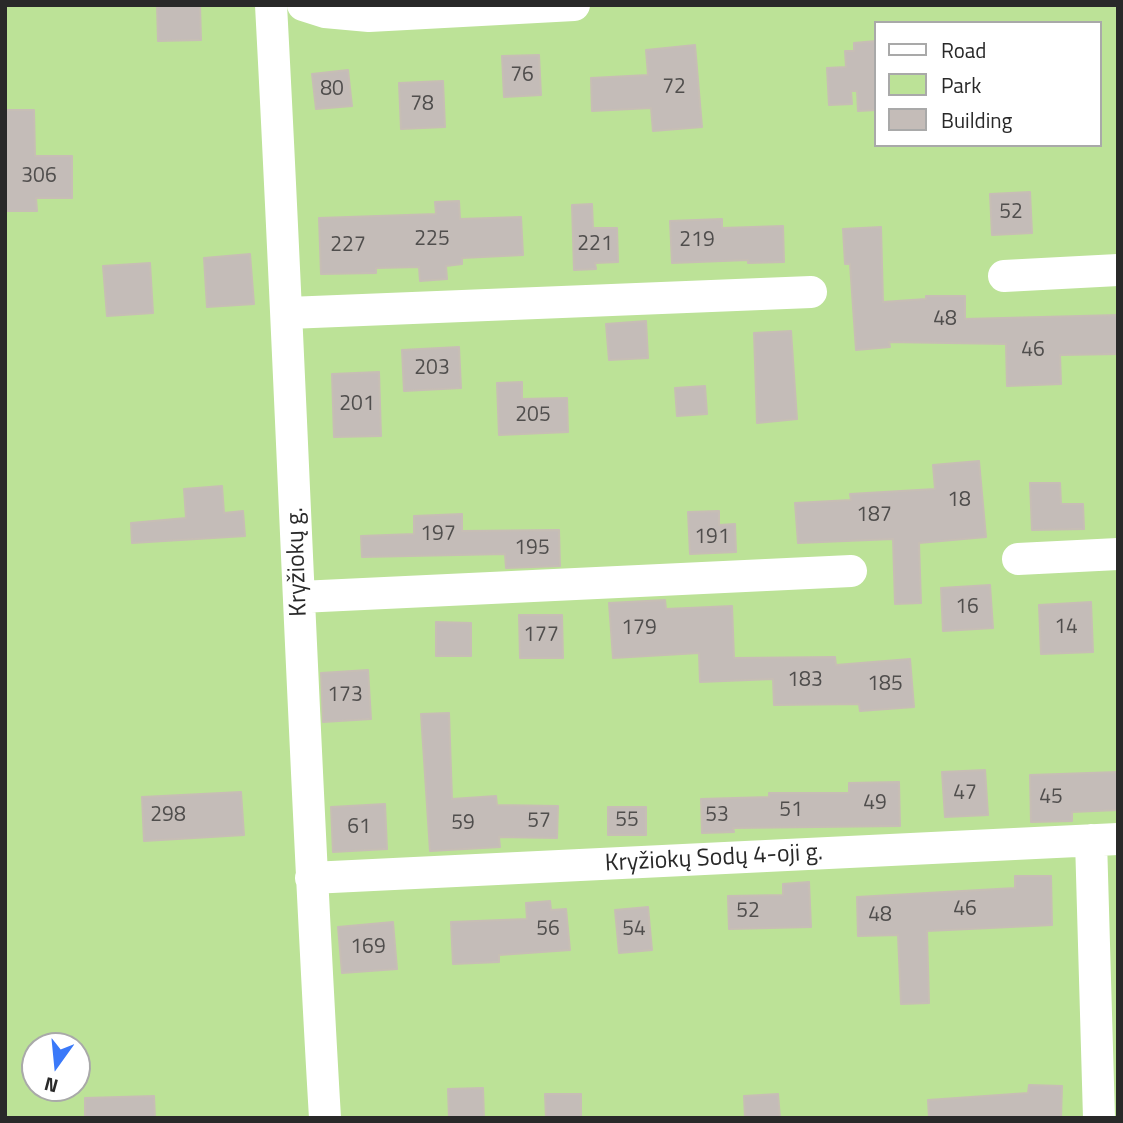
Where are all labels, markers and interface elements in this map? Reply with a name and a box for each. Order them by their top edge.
legend [874,21,1102,147]
text: Road [941,34,986,66]
house number: 76 [510,63,534,89]
text: Park [941,69,981,101]
house number: 72 [662,75,686,101]
house number: 80 [320,77,344,103]
house number: 78 [410,92,434,118]
text: Building [941,104,1012,136]
house number: 306 [21,164,57,190]
house number: 52 [999,200,1023,226]
house number: 225 [414,227,450,253]
house number: 219 [679,228,715,254]
house number: 221 [577,232,613,258]
house number: 227 [330,233,366,259]
house number: 48 [933,307,957,333]
house number: 46 [1021,338,1045,364]
house number: 203 [414,356,450,382]
house number: 201 [339,392,375,418]
house number: 205 [515,403,551,429]
house number: 18 [947,488,971,514]
house number: 187 [856,503,892,529]
street label: Kryžiokų g. [282,507,314,617]
house number: 197 [420,522,456,548]
house number: 191 [694,525,730,551]
house number: 195 [514,536,550,562]
house number: 16 [955,595,979,621]
house number: 14 [1054,615,1078,641]
house number: 179 [621,616,657,642]
house number: 177 [523,623,559,649]
house number: 183 [787,668,823,694]
house number: 185 [867,672,903,698]
house number: 173 [327,683,363,709]
house number: 47 [953,781,977,807]
house number: 45 [1039,785,1063,811]
house number: 49 [863,791,887,817]
house number: 51 [779,798,803,824]
house number: 298 [150,803,186,829]
house number: 53 [705,803,729,829]
house number: 55 [615,808,639,834]
house number: 57 [527,809,551,835]
house number: 59 [451,811,475,837]
house number: 61 [347,815,371,841]
street label: Kryžiokų Sodų 4-oji g. [604,839,824,879]
house number: 46 [953,897,977,923]
house number: 52 [736,899,760,925]
house number: 48 [868,903,892,929]
house number: 56 [536,917,560,943]
house number: 54 [622,917,646,943]
house number: 169 [350,935,386,961]
north arrow [21,1032,91,1102]
text: N [41,1070,61,1102]

